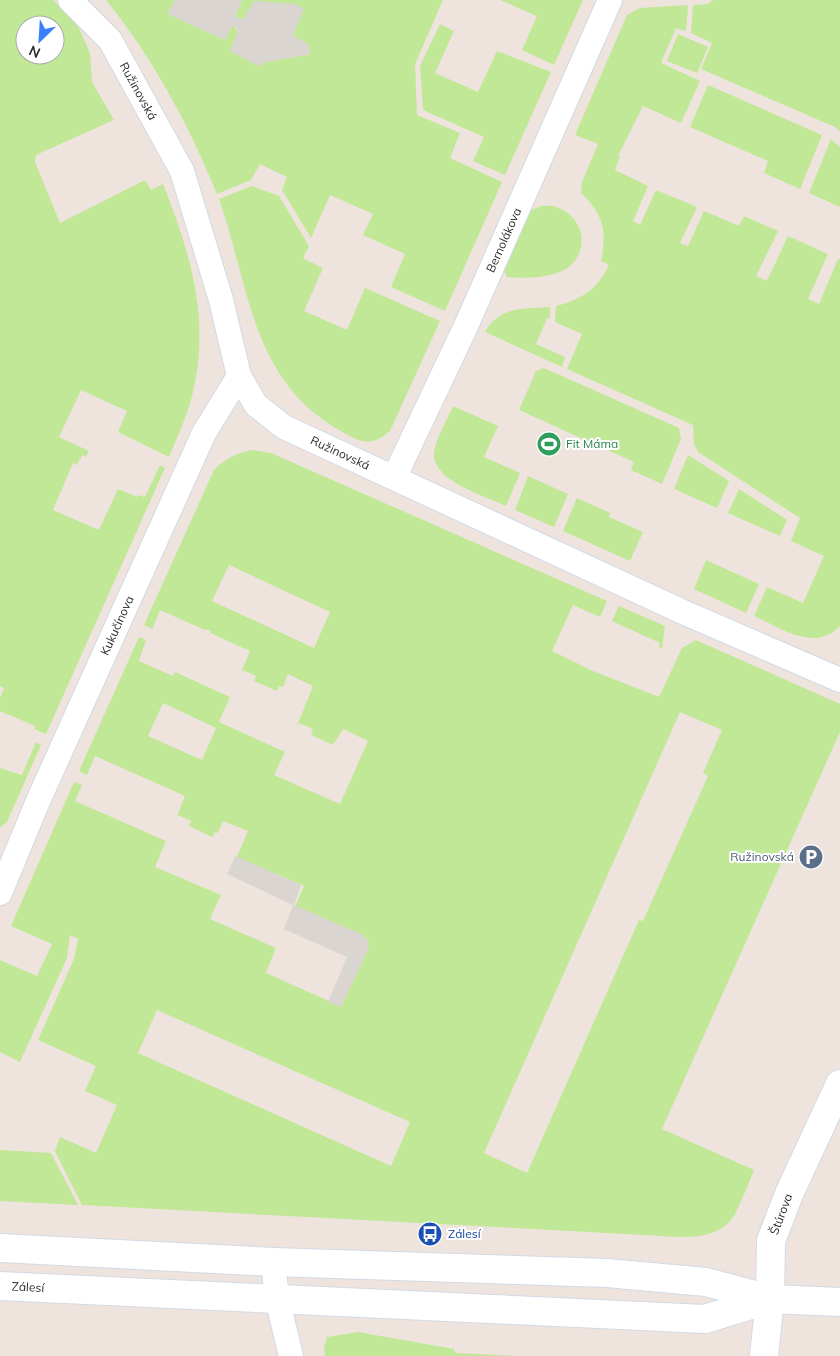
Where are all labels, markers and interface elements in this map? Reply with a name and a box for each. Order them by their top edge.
north arrow [15,15,65,65]
text: N [26,41,43,62]
street label: Ružinovská [117,59,161,123]
street label: Bernolákova [483,205,524,275]
sports icon: Fit Máma [536,431,562,457]
street label: Ružinovská [308,432,372,473]
place label: Fit Máma [566,436,618,451]
street label: Kukučínova [97,593,137,657]
parking icon: Ružinovská [798,844,824,870]
place label: Ružinovská [730,849,794,864]
street label: Štúrova [766,1191,796,1237]
bus stop icon: Zálesí [417,1221,443,1247]
place label: Zálesí [448,1226,482,1241]
street label: Zálesí [11,1279,46,1295]

